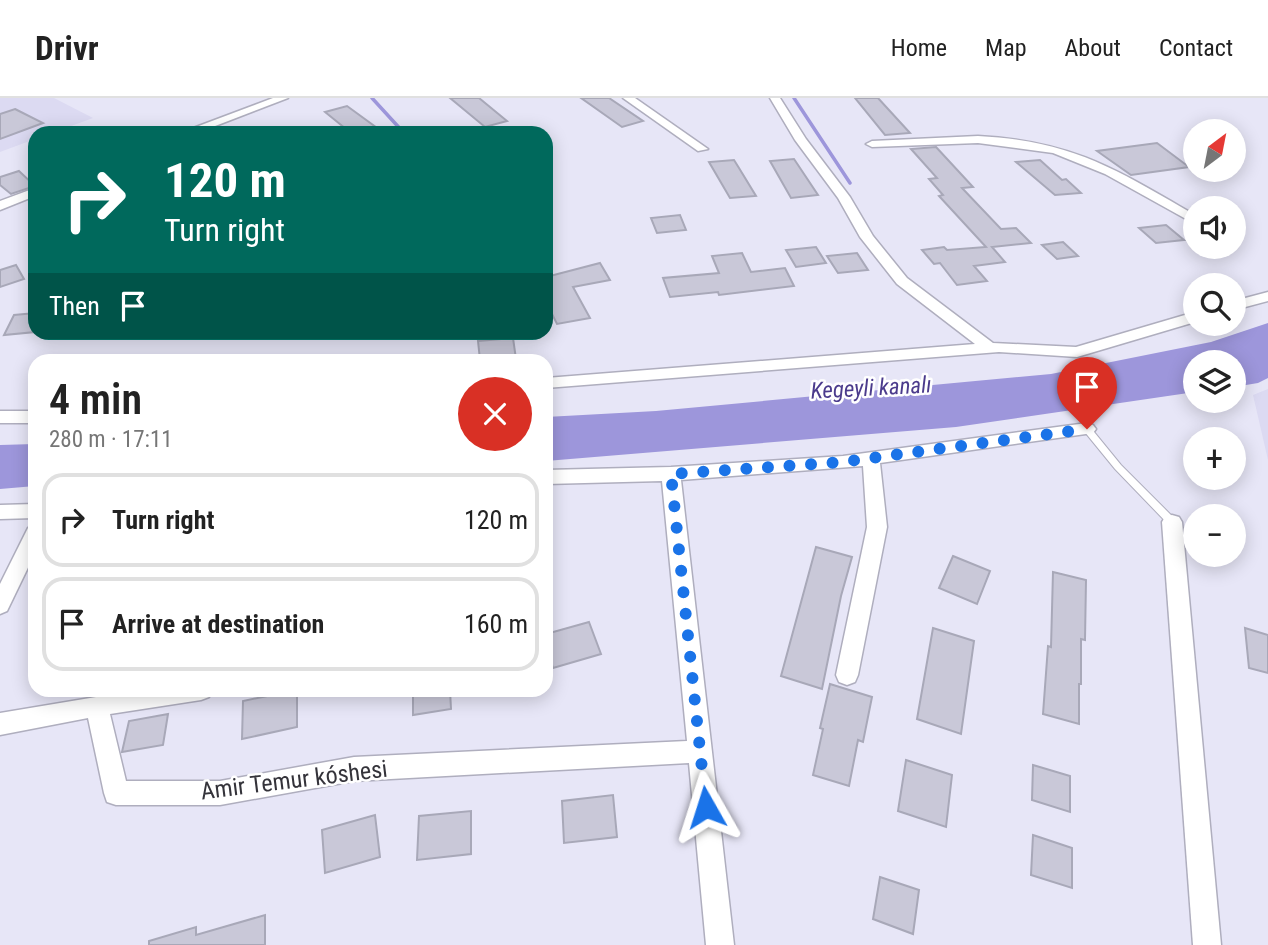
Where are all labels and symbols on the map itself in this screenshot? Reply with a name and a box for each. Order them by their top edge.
north arrow [1183,119,1246,182]
pin [1057,357,1117,429]
water label: Kegeyli kanalı [810,371,932,405]
street label: Amir Temur kóshesi [199,755,389,805]
position arrow [669,770,743,844]

